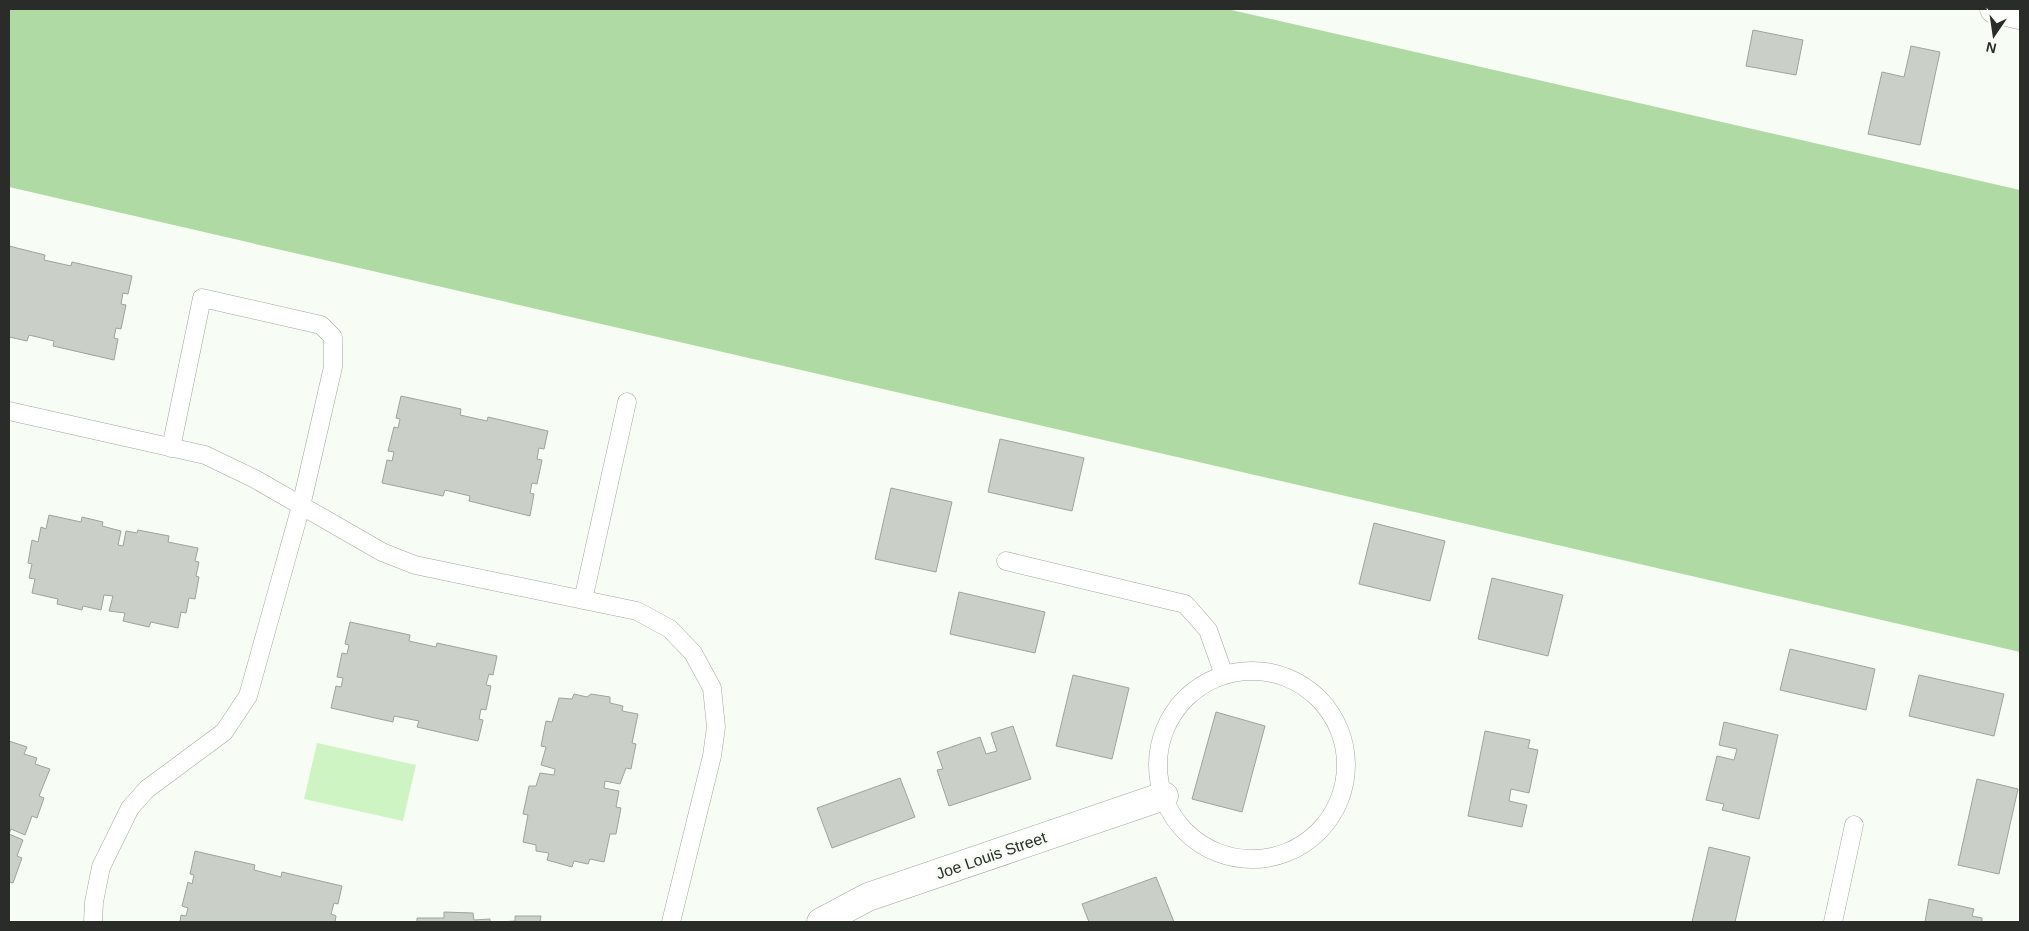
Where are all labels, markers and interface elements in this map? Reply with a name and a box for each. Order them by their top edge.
north arrow [1969,10,2019,60]
text: N [1984,39,1998,57]
street label: Joe Louis Street [934,828,1049,882]

